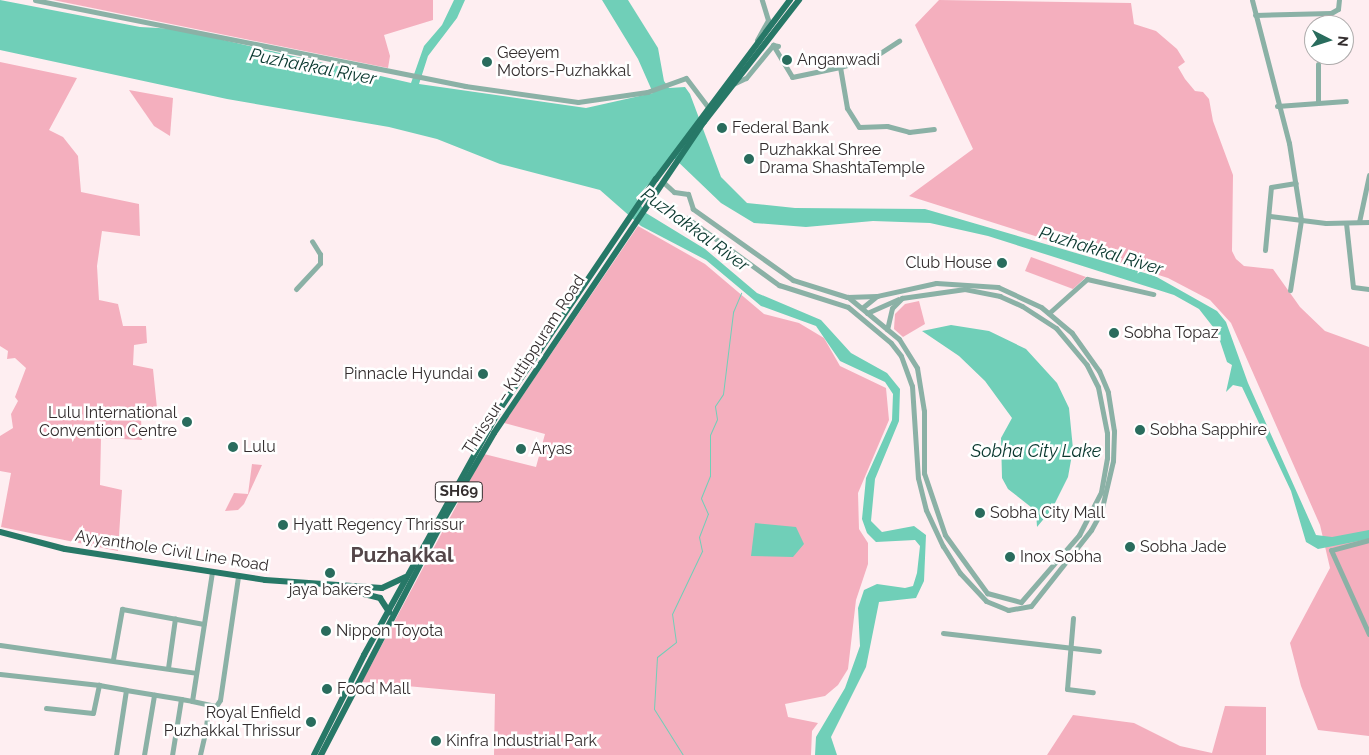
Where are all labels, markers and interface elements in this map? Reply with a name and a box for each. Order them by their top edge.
north arrow [1304,15,1354,65]
text: N [1335,35,1351,47]
place label: Geeyem Motors-Puzhakkal [497,43,631,81]
water label: Puzhakkal River [248,44,378,90]
place label: Anganwadi [797,50,880,70]
marker: Anganwadi [781,54,793,66]
marker: Geeyem Motors-Puzhakkal [481,56,493,68]
place label: Federal Bank [732,118,830,138]
marker: Federal Bank [716,122,728,134]
place label: Puzhakkal Shree Drama ShashtaTemple [759,140,925,178]
marker: Puzhakkal Shree Drama ShashtaTemple [743,153,755,165]
water label: Puzhakkal River [636,183,754,277]
water label: Puzhakkal River [1036,222,1166,280]
place label: Club House [905,253,992,273]
marker: Club House [996,257,1008,269]
street label: Thrissur – Kuttippuram Road [459,272,589,458]
place label: Sobha Topaz [1124,323,1219,343]
marker: Sobha Topaz [1108,327,1120,339]
place label: Pinnacle Hyundai [344,364,473,384]
marker: Pinnacle Hyundai [477,368,489,380]
place label: Lulu International Convention Centre [39,403,177,441]
marker: Lulu International Convention Centre [181,416,193,428]
place label: Sobha Sapphire [1150,420,1267,440]
marker: Sobha Sapphire [1134,424,1146,436]
place label: Lulu [243,437,276,457]
place label: Aryas [531,439,572,459]
water label: Sobha City Lake [971,440,1101,462]
marker: Lulu [227,441,239,453]
marker: Aryas [515,443,527,455]
road number: SH69 [434,480,484,504]
place label: Sobha City Mall [990,503,1105,523]
marker: Sobha City Mall [974,507,986,519]
place label: Hyatt Regency Thrissur [293,515,465,535]
marker: Hyatt Regency Thrissur [277,519,289,531]
street label: Ayyanthole Civil Line Road [74,526,270,576]
place label: Sobha Jade [1140,537,1227,557]
marker: Sobha Jade [1124,541,1136,553]
district label: Puzhakkal [350,542,454,568]
place label: Inox Sobha [1020,547,1102,567]
marker: Inox Sobha [1004,551,1016,563]
marker: jaya bakers [324,567,336,579]
place label: jaya bakers [289,580,371,600]
place label: Nippon Toyota [336,621,444,641]
marker: Nippon Toyota [320,625,332,637]
place label: Food Mall [337,679,410,699]
marker: Food Mall [321,683,333,695]
place label: Royal Enfield Puzhakkal Thrissur [163,703,301,741]
marker: Royal Enfield Puzhakkal Thrissur [305,716,317,728]
place label: Kinfra Industrial Park [446,731,597,751]
marker: Kinfra Industrial Park [430,735,442,747]

